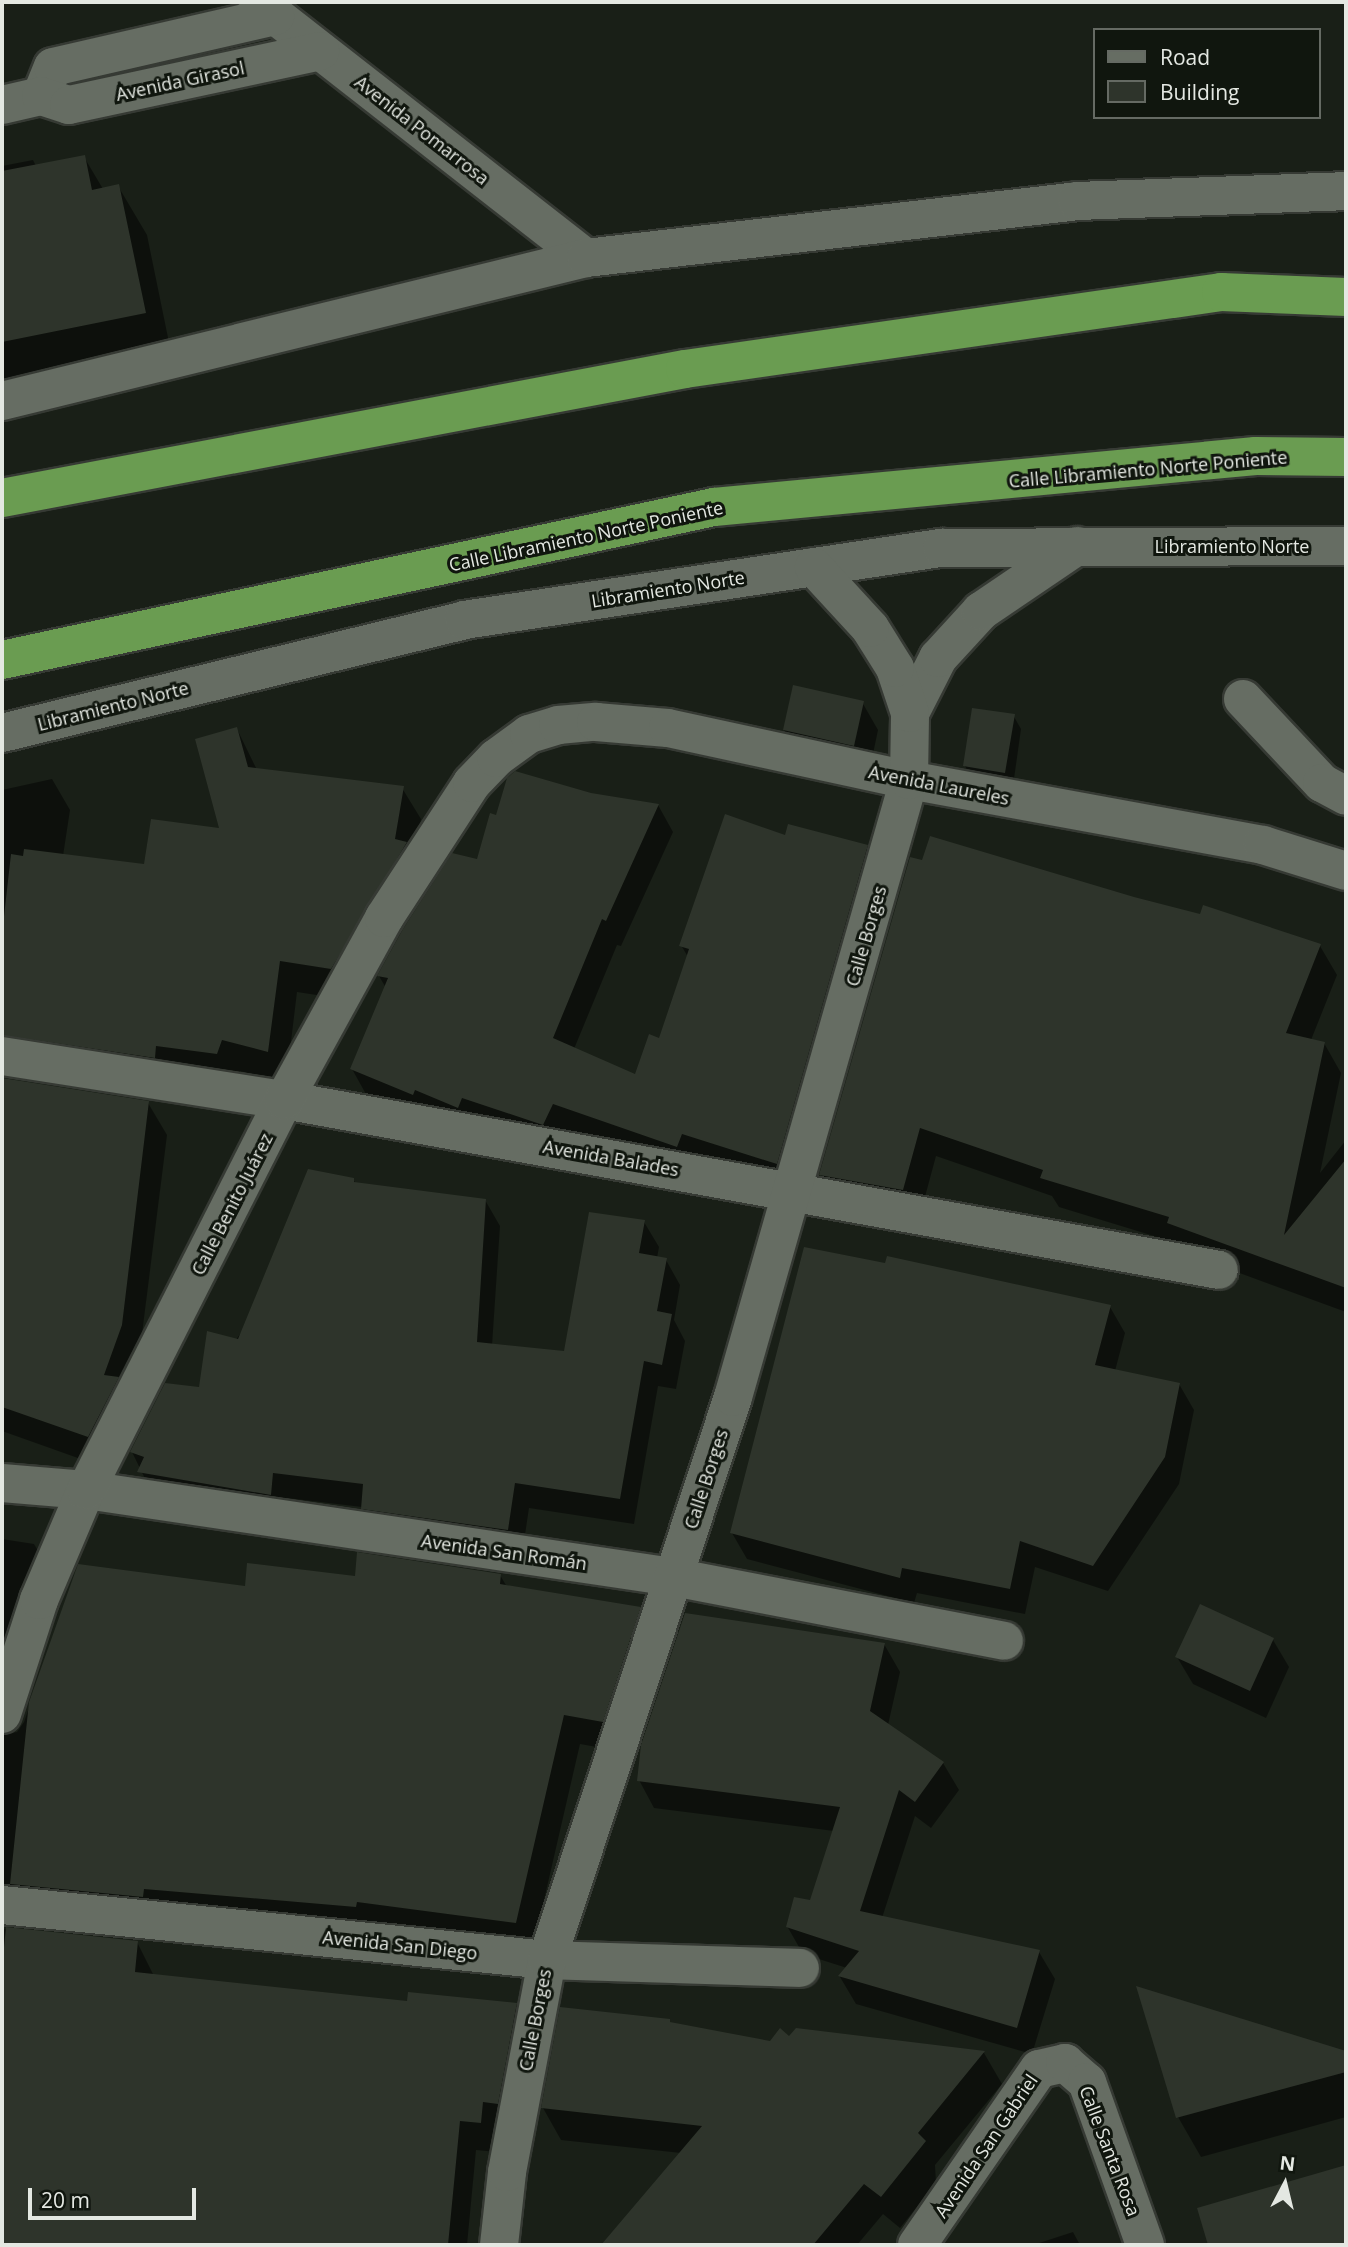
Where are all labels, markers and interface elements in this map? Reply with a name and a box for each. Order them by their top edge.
legend [1092,28,1320,119]
text: Road [1160,43,1210,71]
street label: Avenida Girasol [114,57,246,105]
street label: Avenida Pomarrosa [351,71,493,189]
text: Building [1160,78,1239,106]
street label: Calle Libramiento Norte Poniente [1008,446,1288,492]
street label: Calle Libramiento Norte Poniente [447,496,725,576]
street label: Libramiento Norte [1155,535,1309,557]
street label: Libramiento Norte [590,566,746,612]
street label: Libramiento Norte [35,677,191,735]
street label: Avenida Laureles [867,761,1011,809]
street label: Calle Borges [841,883,891,989]
street label: Calle Benito Juárez [187,1129,277,1279]
street label: Avenida Balades [541,1135,681,1181]
street label: Calle Borges [680,1426,732,1532]
street label: Avenida San Román [420,1530,588,1574]
street label: Avenida San Diego [321,1926,479,1964]
street label: Calle Borges [515,1967,555,2073]
street label: Avenida San Gabriel [930,2070,1042,2222]
street label: Calle Santa Rosa [1075,2083,1145,2219]
north arrow [1250,2149,1320,2219]
text: N [1278,2149,1297,2177]
scale bar [32,2174,200,2218]
text: 20 m [41,2186,90,2214]

